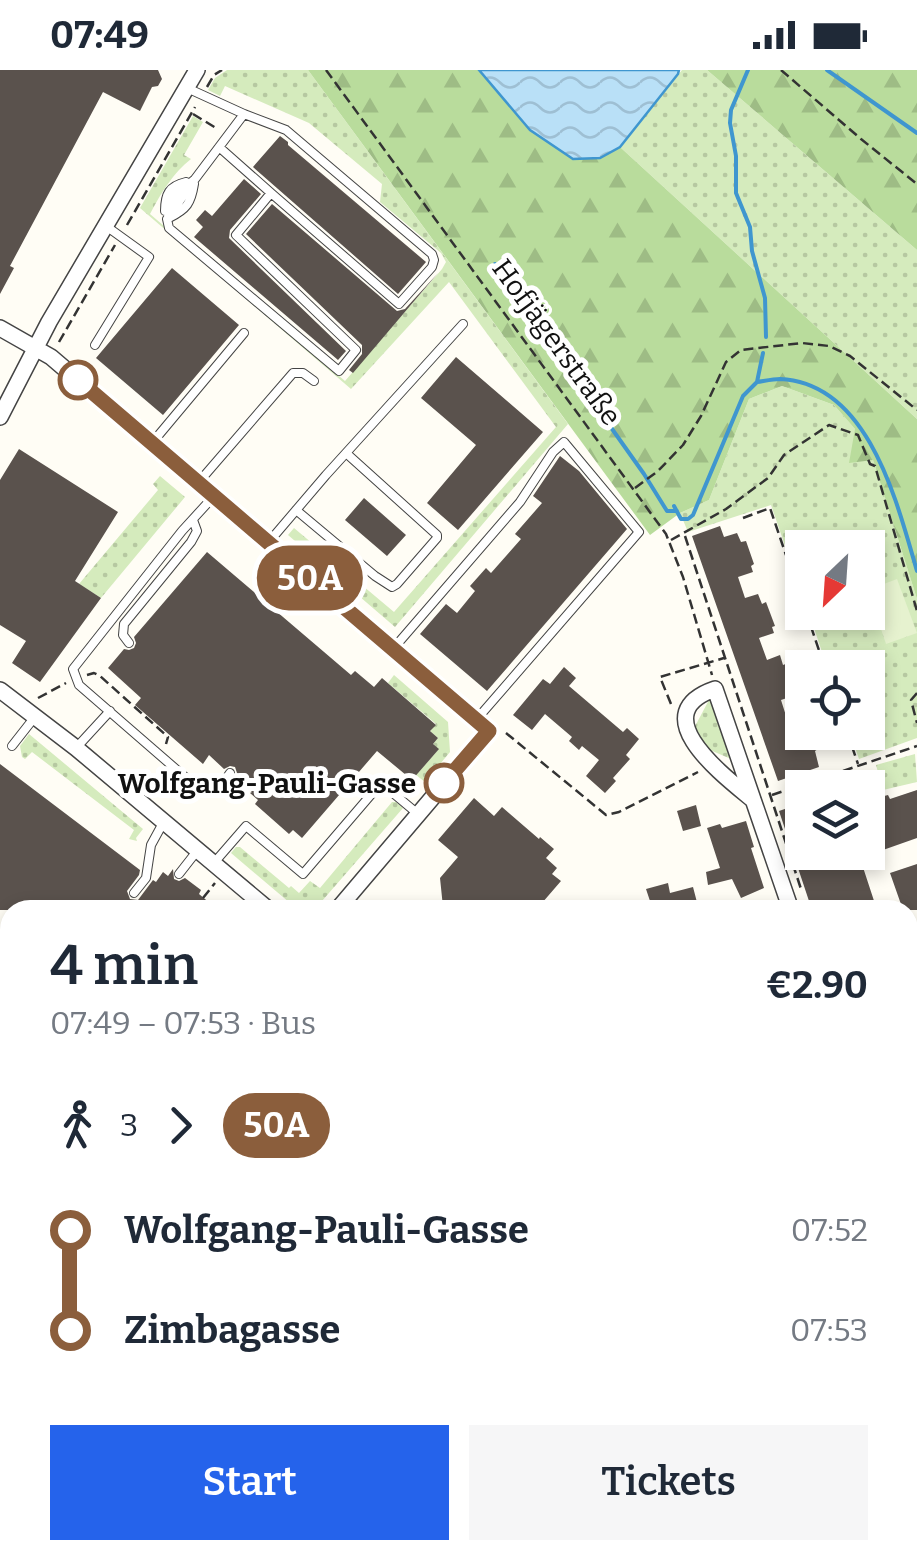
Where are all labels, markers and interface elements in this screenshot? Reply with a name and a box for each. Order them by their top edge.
text: 07:49 [50,12,149,58]
street label: Hofjägerstraße [485,253,628,432]
unlabelled marker [59,361,97,399]
north arrow [785,530,885,630]
map controls [785,530,885,870]
line badge: 50A [252,546,368,610]
text: 50A [277,557,343,599]
button: locate [785,650,885,750]
marker: Wolfgang-Pauli-Gasse [425,764,463,802]
place label: Wolfgang-Pauli-Gasse [118,767,416,800]
button: layers [785,770,885,870]
text: 4 min [50,933,198,999]
text: €2.90 [766,962,868,1008]
text: 07:49 – 07:53 · Bus [50,1004,316,1042]
icon: walk [50,1098,105,1153]
icon: forward [153,1098,208,1153]
text: 50A [243,1104,310,1146]
text: 3 [120,1106,138,1144]
text: Wolfgang-Pauli-Gasse [124,1207,529,1253]
text: 07:52 [791,1211,868,1249]
text: Zimbagasse [124,1307,340,1353]
text: 07:53 [790,1311,868,1349]
button: Start [50,1425,449,1540]
button: Tickets [469,1425,868,1540]

